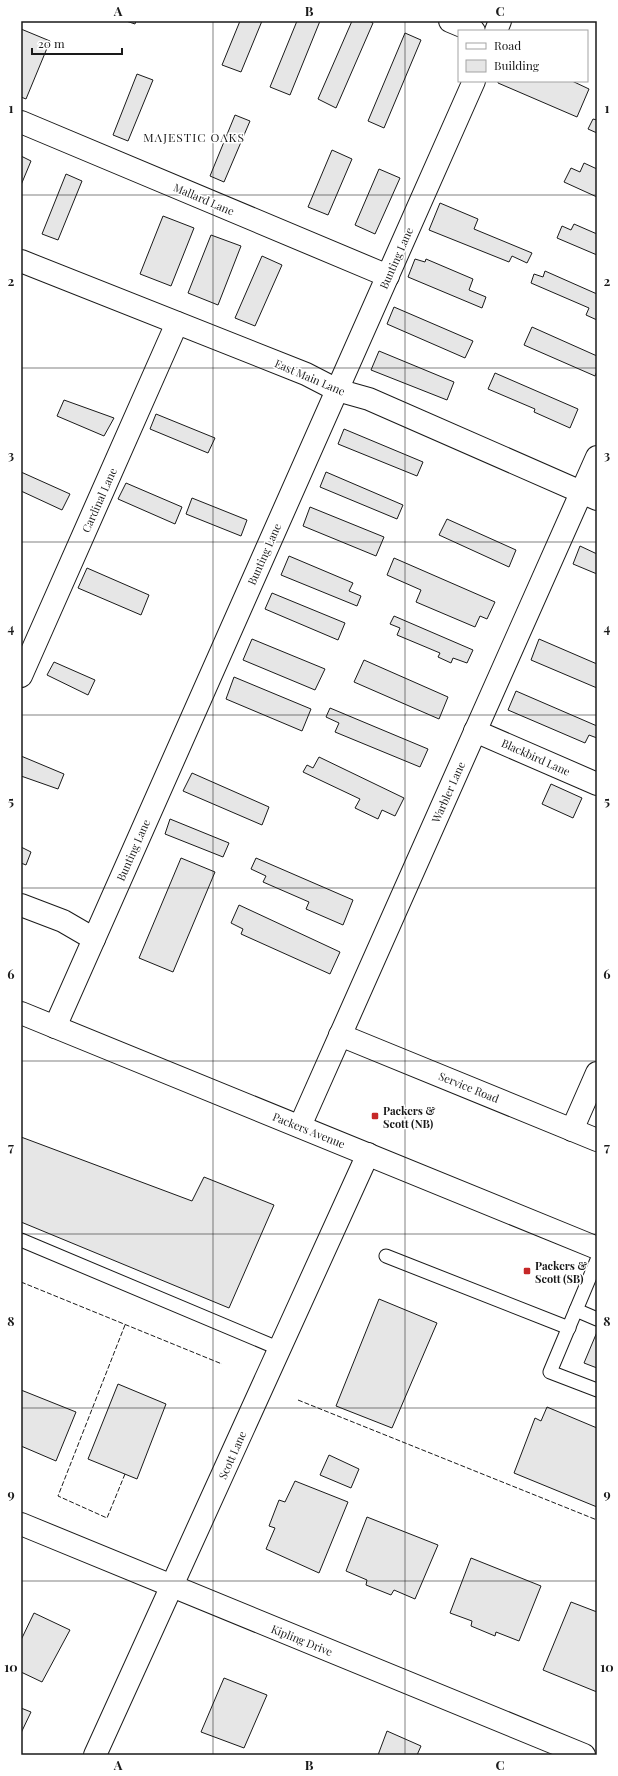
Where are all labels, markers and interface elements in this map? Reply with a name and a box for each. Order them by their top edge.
text: A [113,2,123,19]
text: B [305,2,314,19]
text: C [495,2,505,19]
scale bar [32,30,122,56]
legend [458,30,588,82]
text: 20 m [38,35,65,51]
text: Road [494,37,521,53]
text: Building [494,57,540,73]
text: 1 [9,99,14,116]
text: 1 [605,99,610,116]
district label: MAJESTIC OAKS [143,129,245,145]
street label: Mallard Lane [171,179,237,219]
street label: Bunting Lane [376,224,416,291]
text: 2 [8,272,15,289]
text: 2 [604,272,611,289]
street label: East Main Lane [272,355,348,399]
text: 3 [8,446,14,463]
text: 3 [604,446,610,463]
street label: Cardinal Lane [78,465,120,535]
street label: Bunting Lane [244,520,284,587]
text: 4 [8,619,15,636]
text: 4 [604,619,611,636]
street label: Blackbird Lane [499,735,573,779]
street label: Warbler Lane [427,759,468,826]
text: 5 [8,792,14,809]
text: 5 [604,792,610,809]
street label: Bunting Lane [113,816,153,883]
text: 6 [7,965,15,982]
text: 6 [603,965,611,982]
street label: Service Road [437,1068,502,1106]
place label: Packers & Scott (NB) [383,1103,436,1131]
street label: Packers Avenue [271,1109,348,1152]
marker: Packers & Scott (NB) [370,1111,380,1121]
text: 7 [8,1138,14,1155]
text: 7 [604,1138,610,1155]
place label: Packers & Scott (SB) [535,1258,588,1286]
marker: Packers & Scott (SB) [522,1266,532,1276]
text: 8 [7,1312,15,1329]
text: 8 [603,1312,611,1329]
street label: Scott Lane [215,1428,249,1481]
text: 9 [7,1485,15,1502]
text: 9 [603,1485,611,1502]
street label: Kipling Drive [269,1621,335,1659]
text: 10 [4,1658,18,1675]
text: 10 [600,1658,614,1675]
text: A [113,1756,123,1773]
text: B [305,1756,314,1773]
text: C [495,1756,505,1773]

